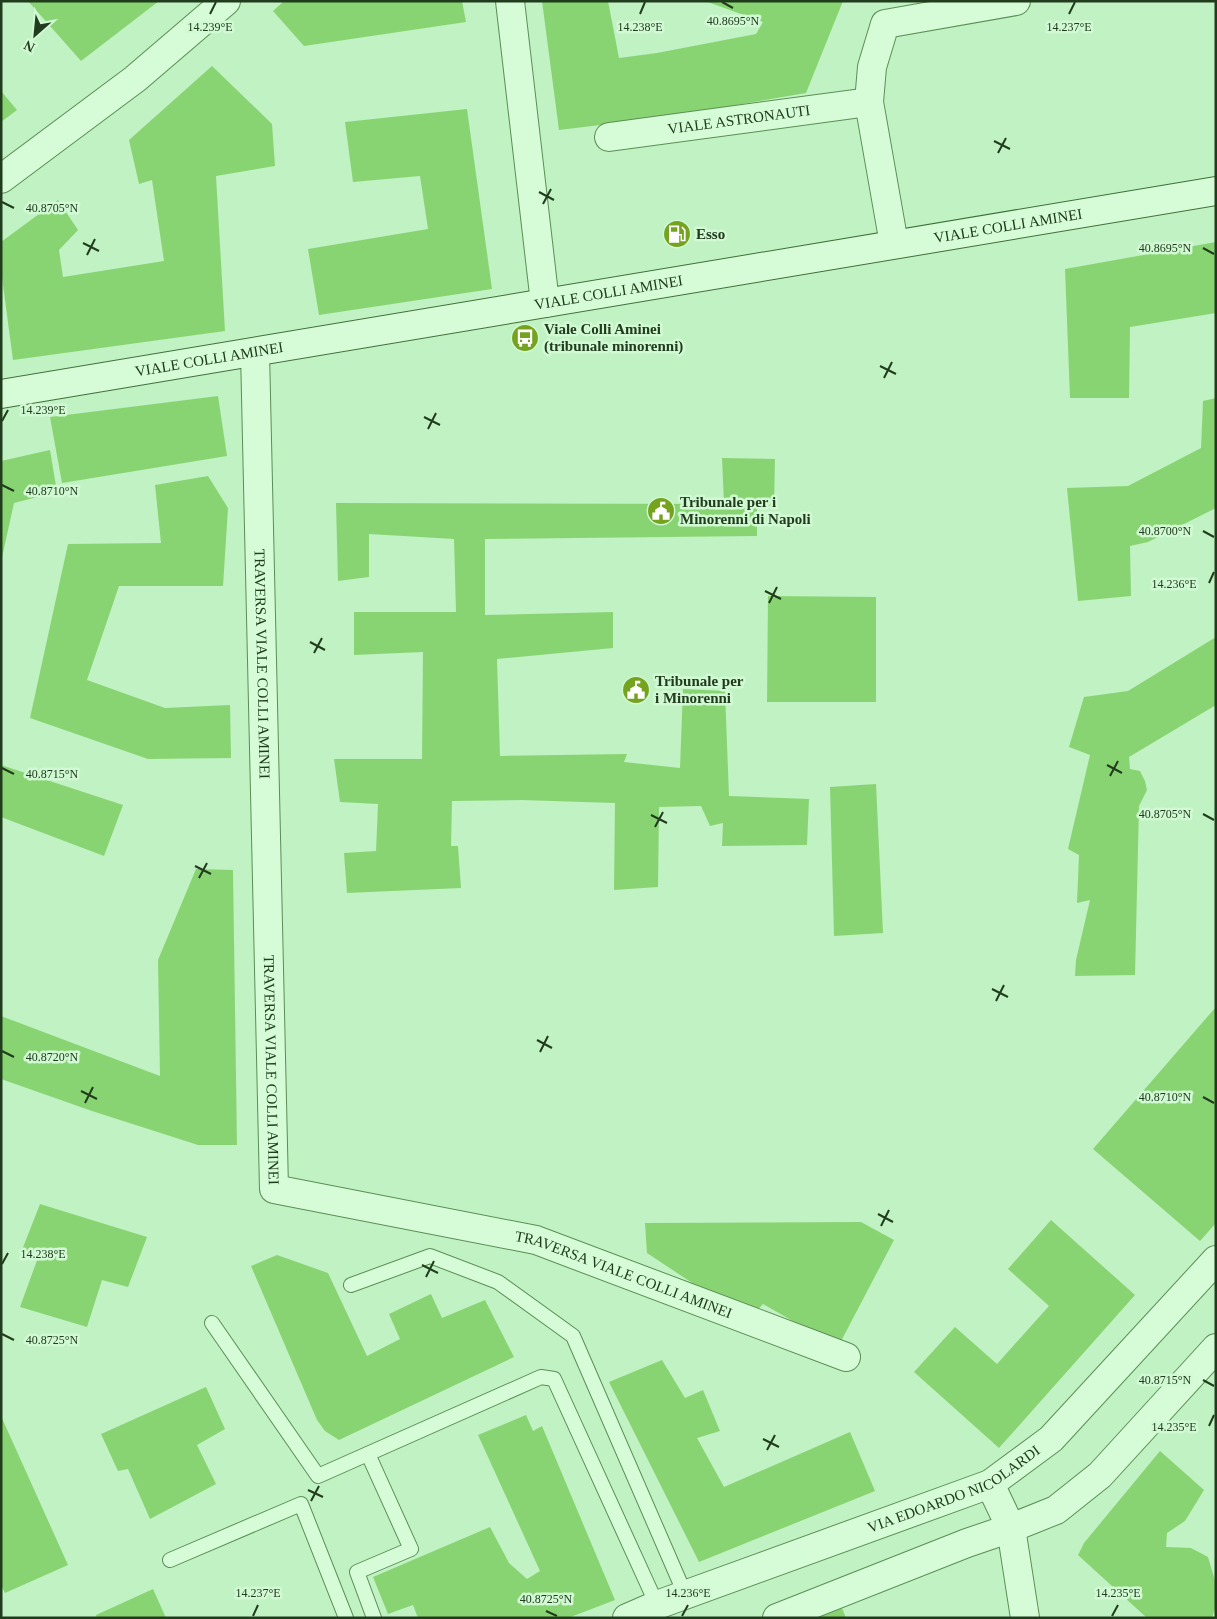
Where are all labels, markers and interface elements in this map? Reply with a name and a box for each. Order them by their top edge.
north arrow [10,10,60,60]
text: 40.8695°N [707,14,760,28]
text: 14.239°E [187,20,233,34]
text: 14.238°E [617,20,663,34]
text: 14.237°E [1046,20,1092,34]
text: N [21,37,37,55]
street label: VIALE ASTRONAUTI [666,102,811,137]
text: 40.8705°N [26,201,79,215]
street label: VIALE COLLI AMINEI [933,205,1083,246]
fuel station icon: Esso [662,219,692,249]
place label: Esso [696,226,725,242]
text: 40.8695°N [1139,241,1192,255]
street label: VIALE COLLI AMINEI [533,272,684,313]
place label: Viale Colli Aminei (tribunale minorenni) [544,321,683,355]
bus stop icon: Viale Colli Aminei (tribunale minorenni) [510,323,540,353]
street label: VIALE COLLI AMINEI [134,339,284,379]
text: 14.239°E [20,403,66,417]
text: 40.8710°N [26,484,79,498]
place label: Tribunale per i Minorenni di Napoli [680,494,811,527]
public building icon: Tribunale per i Minorenni di Napoli [646,496,676,526]
text: 40.8700°N [1139,524,1192,538]
street label: TRAVERSA VIALE COLLI AMINEI [251,549,273,779]
text: 14.236°E [1151,577,1197,591]
place label: Tribunale per i Minorenni [655,673,744,706]
public building icon: Tribunale per i Minorenni [621,675,651,705]
text: 40.8715°N [26,767,79,781]
text: 40.8705°N [1139,807,1192,821]
street label: TRAVERSA VIALE COLLI AMINEI [261,955,282,1185]
text: 40.8720°N [26,1050,79,1064]
text: 40.8710°N [1139,1090,1192,1104]
street label: TRAVERSA VIALE COLLI AMINEI [514,1228,734,1321]
text: 14.238°E [20,1247,66,1261]
text: 40.8725°N [26,1333,79,1347]
text: 40.8715°N [1139,1373,1192,1387]
text: 14.235°E [1151,1420,1197,1434]
street label: VIA EDOARDO NICOLARDI [865,1442,1043,1536]
text: 14.237°E [235,1586,281,1600]
text: 14.236°E [665,1586,711,1600]
text: 14.235°E [1095,1586,1141,1600]
text: 40.8725°N [520,1592,573,1606]

